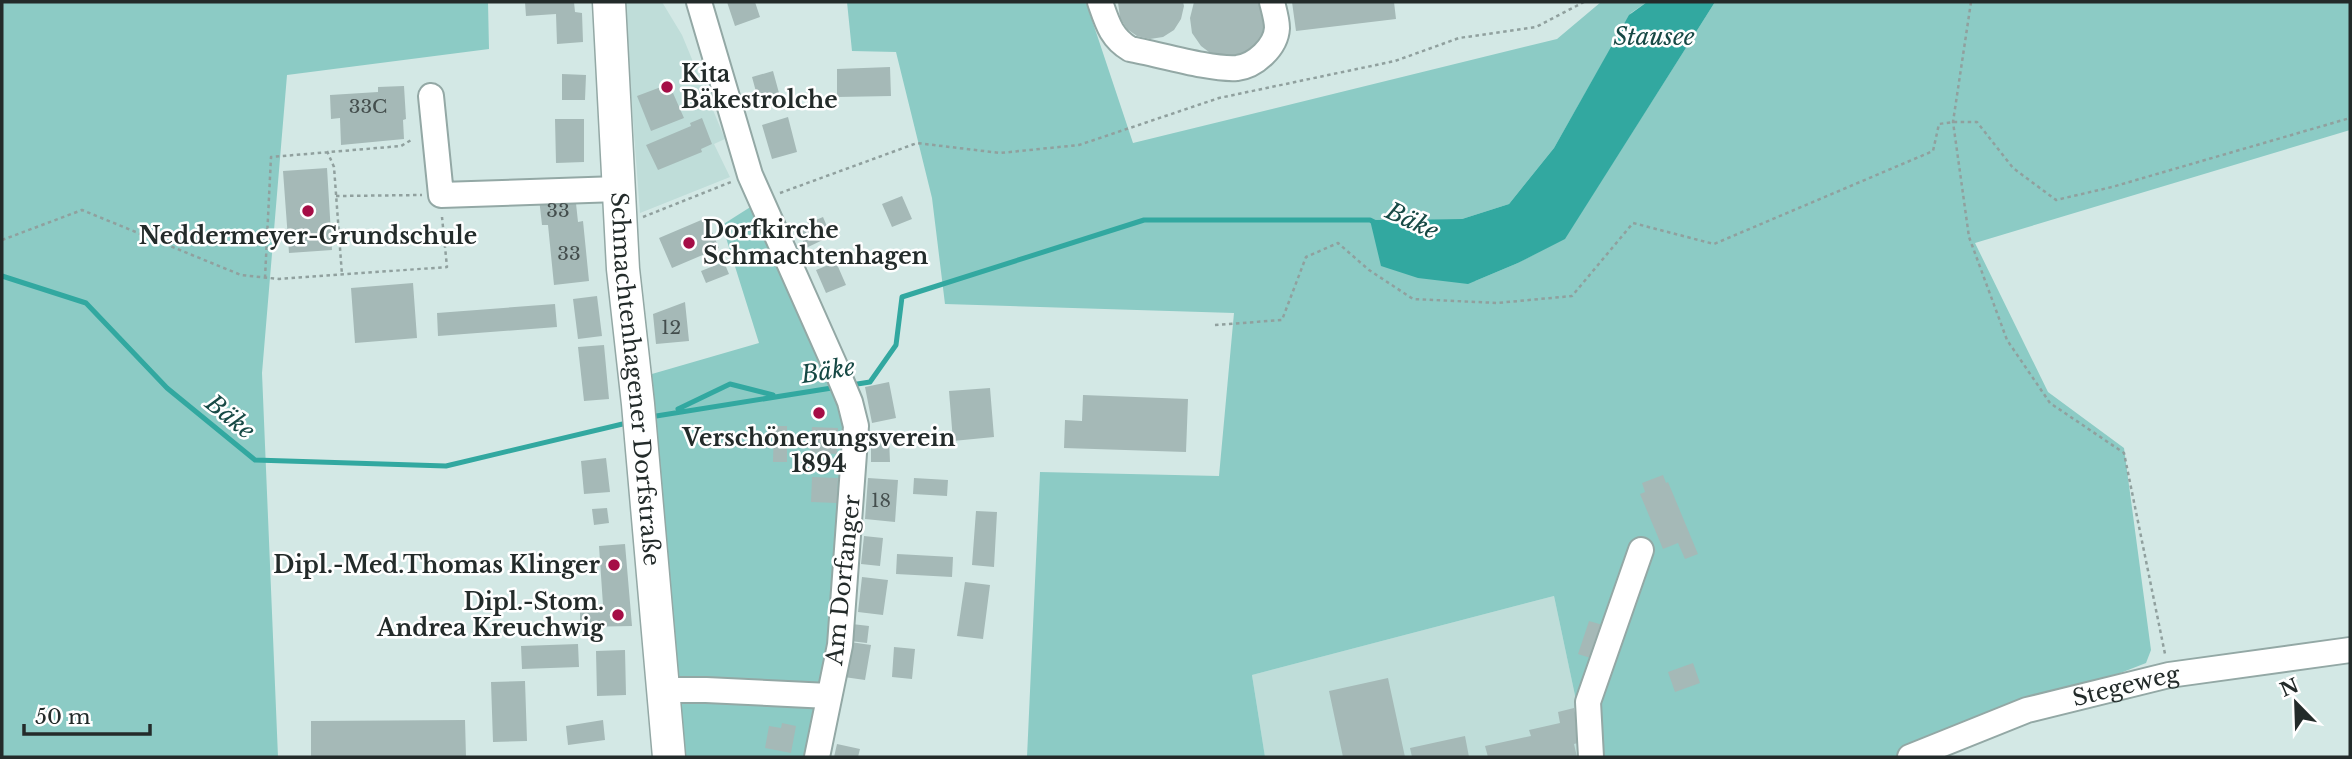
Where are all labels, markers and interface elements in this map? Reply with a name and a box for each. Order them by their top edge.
water label: Stausee [1613,22,1695,51]
place label: Kita Bäkestrolche [681,60,838,114]
marker: Kita Bäkestrolche [659,79,675,95]
house number: 33C [349,95,387,118]
street label: Schmachtenhagener Dorfstraße [605,191,666,567]
water label: Bäke [1380,195,1443,245]
house number: 33 [546,199,570,222]
marker: Neddermeyer-Grundschule [300,203,316,219]
place label: Dorfkirche Schmachtenhagen [703,216,929,270]
place label: Neddermeyer-Grundschule [139,222,477,250]
marker: Dorfkirche Schmachtenhagen [681,235,697,251]
house number: 33 [557,242,581,265]
house number: 12 [661,316,681,339]
water label: Bäke [798,352,857,389]
water label: Bäke [199,388,261,445]
marker: Verschönerungsverein 1894 [811,405,827,421]
place label: Verschönerungsverein 1894 [681,424,956,478]
house number: 18 [871,489,891,512]
street label: Am Dorfanger [820,493,866,668]
place label: Dipl.-Med.Thomas Klinger [273,551,601,579]
marker: Dipl.-Med.Thomas Klinger [606,557,622,573]
place label: Dipl.-Stom. Andrea Kreuchwig [376,588,605,642]
marker: Dipl.-Stom. Andrea Kreuchwig [610,607,626,623]
street label: Stegeweg [2070,660,2181,712]
north arrow [2261,668,2331,738]
text: N [2277,674,2302,702]
scale bar [24,692,150,736]
text: 50 m [35,704,91,730]

